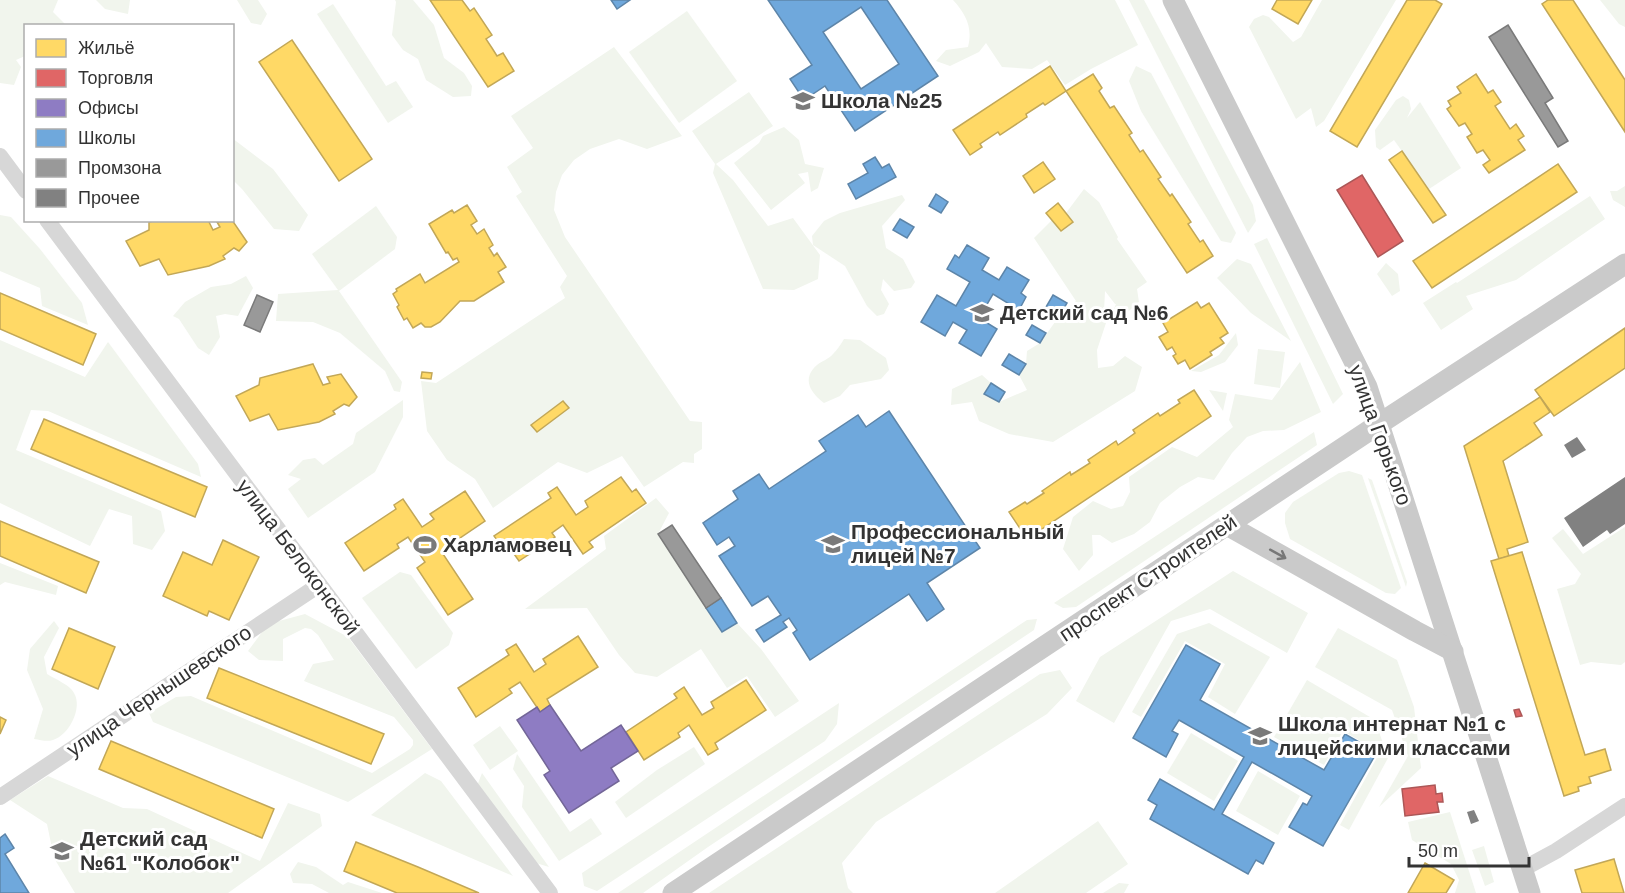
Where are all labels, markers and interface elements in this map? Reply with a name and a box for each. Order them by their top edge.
legend [24,24,234,222]
text: Жильё [78,38,135,58]
text: Торговля [78,68,153,88]
school or university icon: Школа №25 [790,88,816,114]
place label: Школа №25 [821,89,943,112]
text: Офисы [78,98,139,118]
text: Школы [78,128,136,148]
text: Промзона [78,158,162,178]
text: Прочее [78,188,140,208]
school or university icon: Детский сад №6 [969,300,995,326]
place label: Детский сад №6 [1000,301,1168,324]
street label: улица Горького [1344,361,1417,508]
street label: улица Белоконской [232,474,364,639]
street label: проспект Строителей [1055,510,1241,646]
place label: Профессиональный лицей №7 [851,520,1065,567]
school or university icon: Профессиональный лицей №7 [820,531,846,557]
sports icon: Харламовец [412,532,438,558]
place label: Харламовец [443,533,571,556]
one-way arrow [1269,548,1286,560]
street label: улица Чернышевского [62,620,255,761]
place label: Школа интернат №1 с лицейскими классами [1278,712,1511,759]
school or university icon: Школа интернат №1 с лицейскими классами [1247,723,1273,749]
place label: Детский сад №61 "Колобок" [80,827,240,874]
scale bar [1409,830,1529,868]
school or university icon: Детский сад №61 "Колобок" [49,838,75,864]
text: 50 m [1418,841,1458,861]

